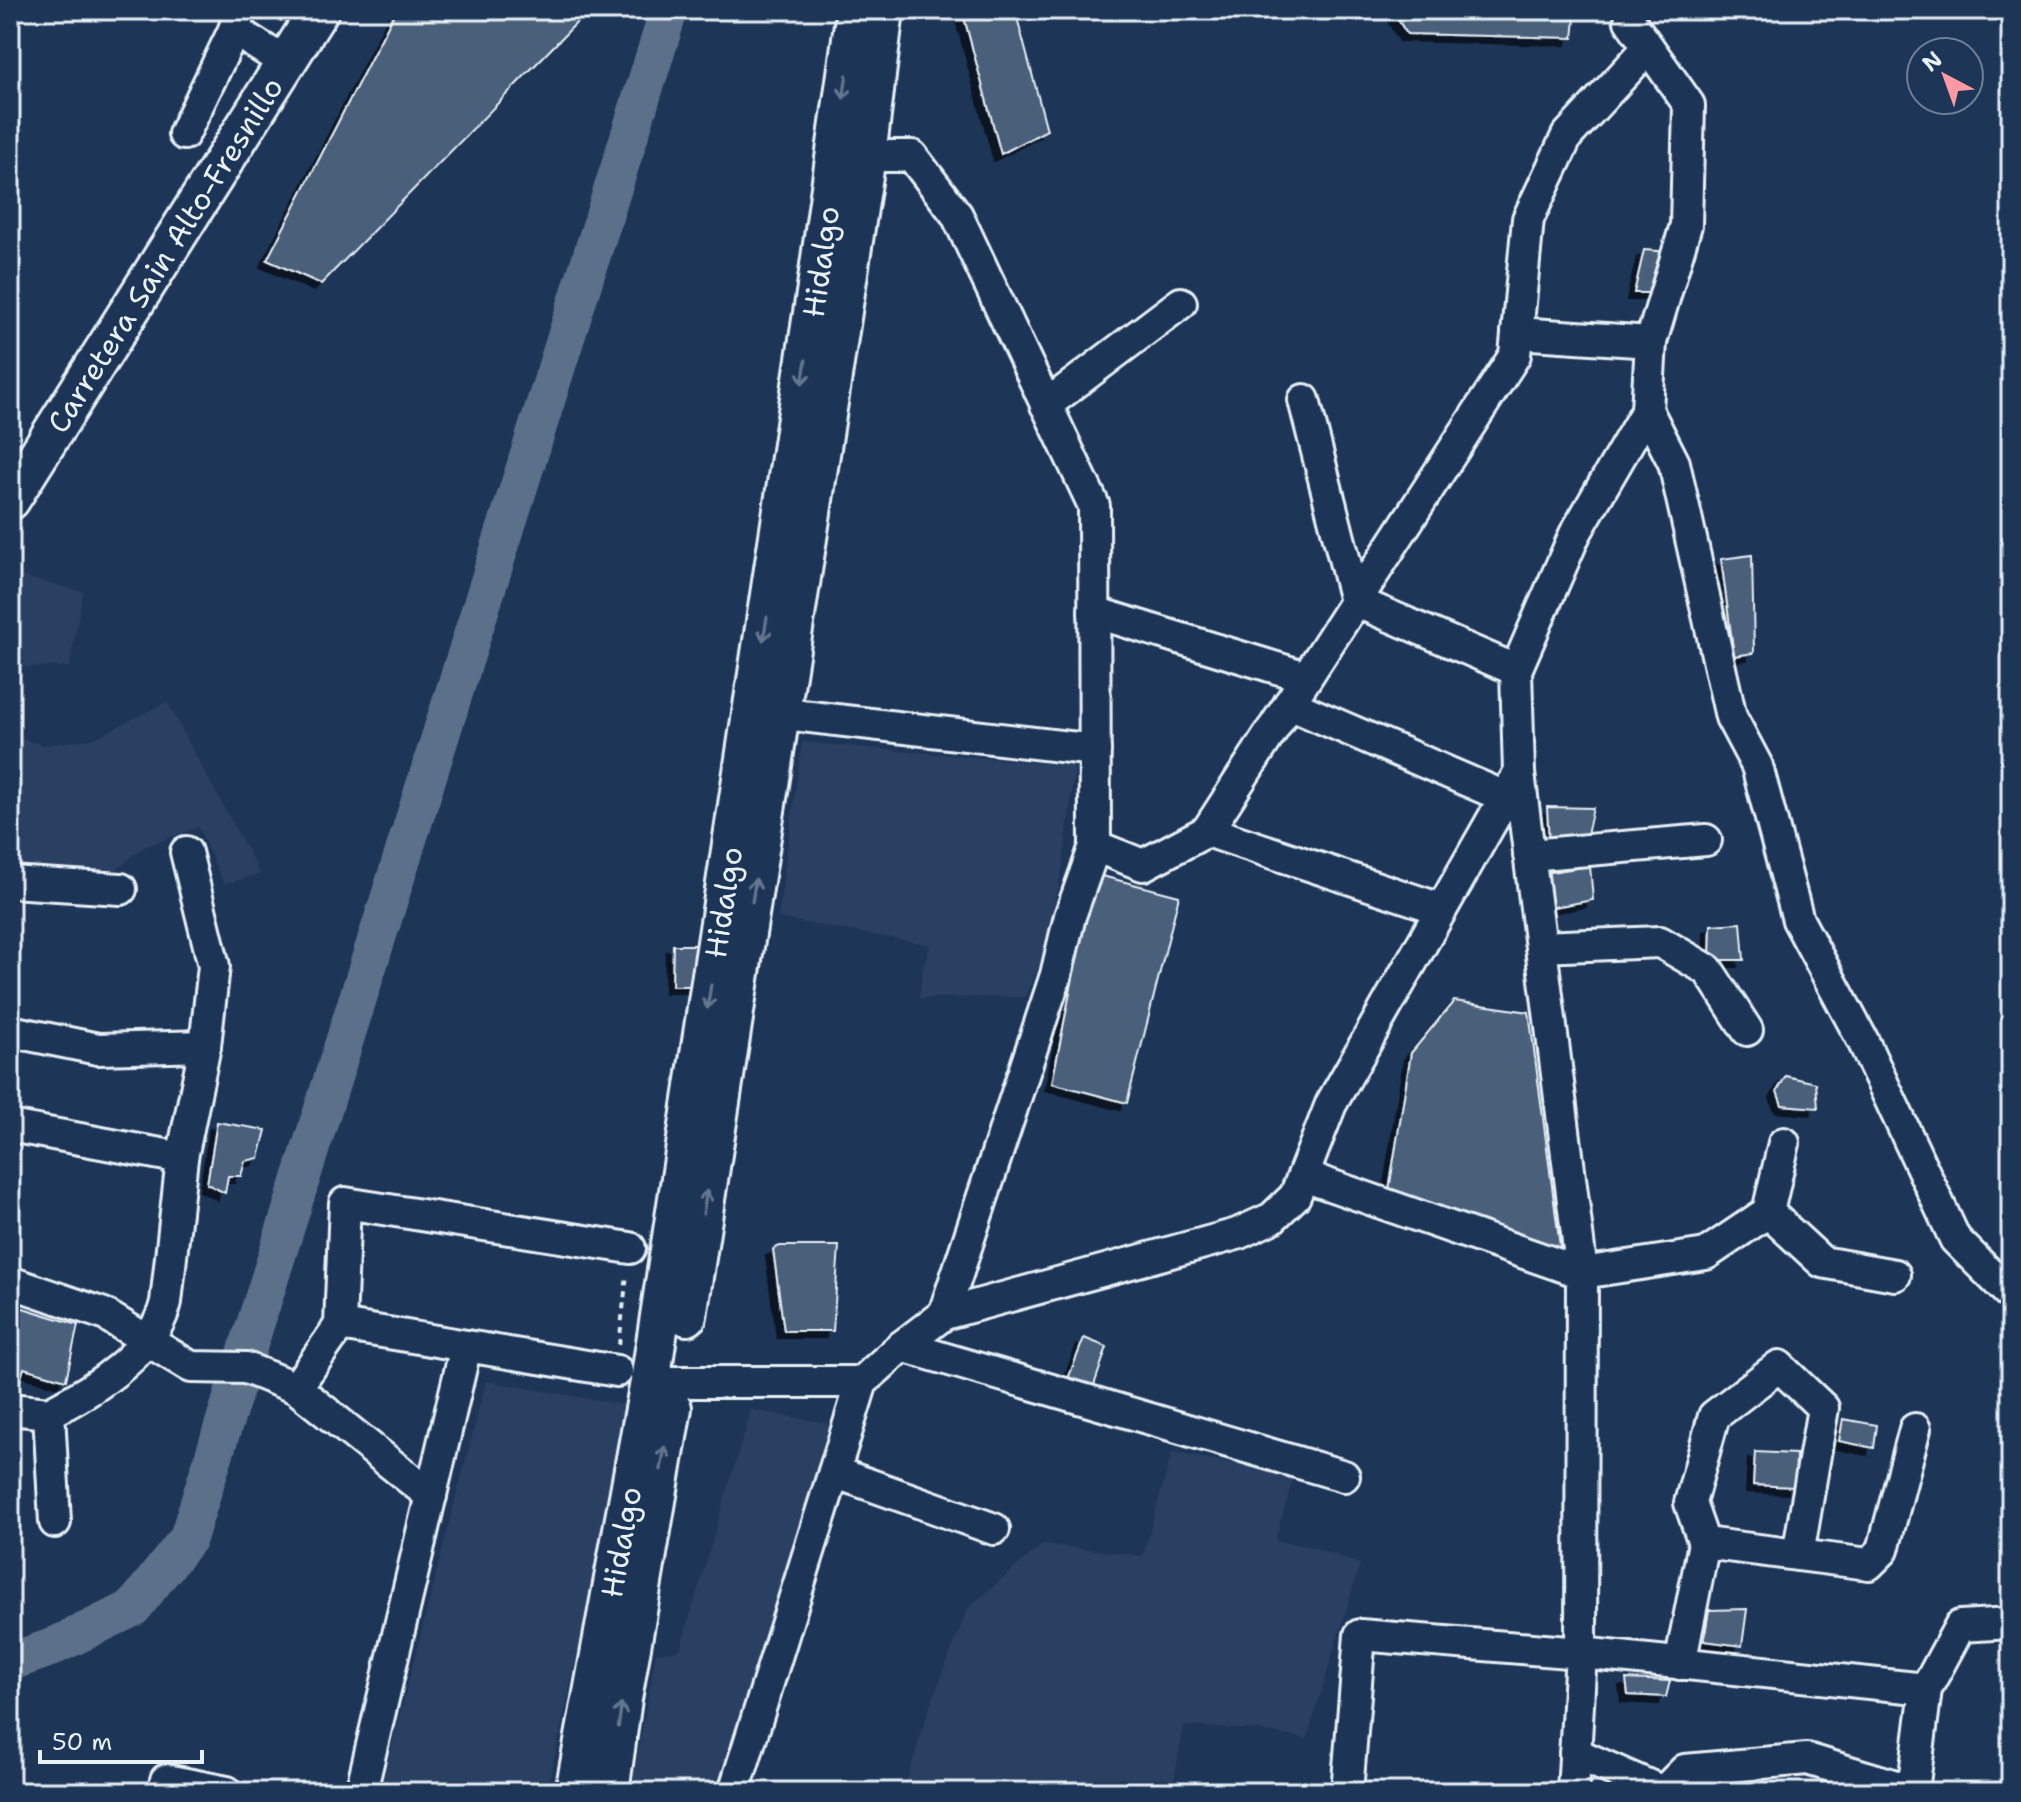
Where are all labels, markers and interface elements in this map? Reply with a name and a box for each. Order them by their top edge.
north arrow [1905,36,1985,116]
text: N [1916,45,1948,78]
street label: Carretera Sain Alto-Fresnillo [37,69,292,441]
one-way arrow [838,73,853,100]
street label: Hidalgo [792,203,849,320]
one-way arrow [796,359,811,384]
one-way arrow [757,616,772,642]
street label: Hidalgo [694,844,752,961]
one-way arrow [747,877,762,903]
one-way arrow [701,984,716,1009]
one-way arrow [698,1190,713,1215]
one-way arrow [657,1446,672,1472]
street label: Hidalgo [590,1483,651,1601]
one-way arrow [613,1703,628,1728]
scale bar [40,1714,202,1764]
text: 50 m [52,1726,112,1758]

